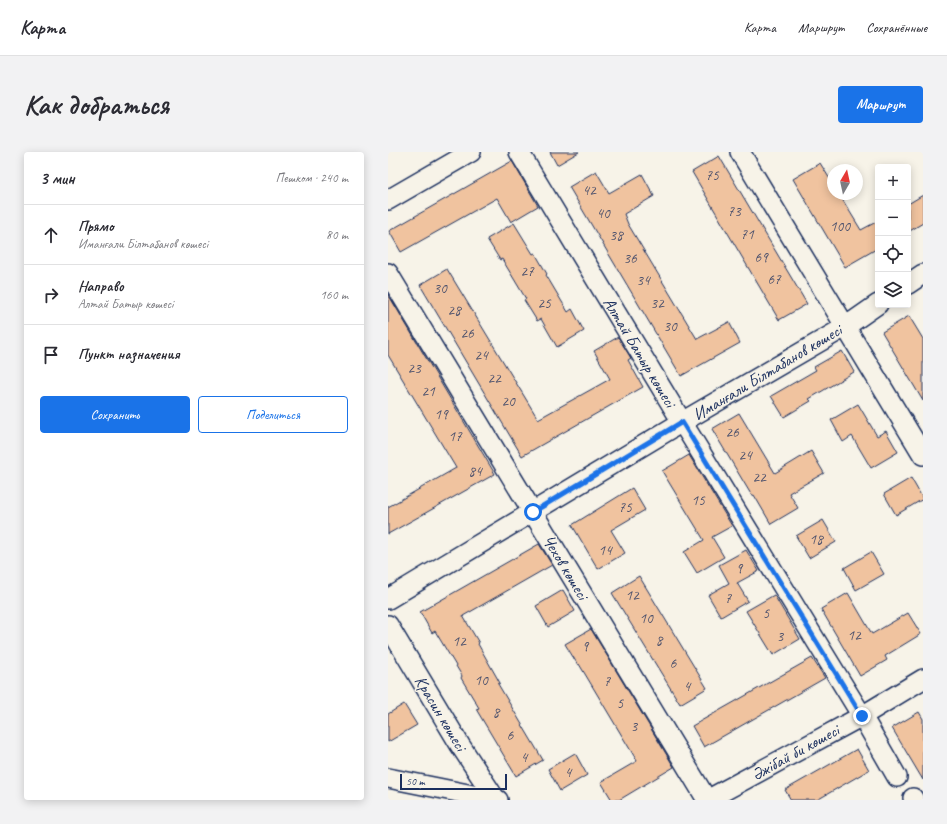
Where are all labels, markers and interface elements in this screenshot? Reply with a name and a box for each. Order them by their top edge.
text: Карта [20,16,65,40]
text: Карта [744,19,776,36]
text: Маршрут [798,19,844,36]
text: Сохранённые [866,19,927,36]
button: Маршрут [838,86,923,123]
text: Как добраться [24,87,169,122]
north arrow [827,164,863,200]
map controls [875,164,911,308]
button: + [875,164,911,200]
house number: 75 [705,166,720,185]
text: 3 мин [40,168,75,189]
text: Пешком · 240 m [275,170,348,186]
house number: 42 [582,181,597,200]
button: − [875,200,911,236]
house number: 73 [727,202,742,221]
house number: 40 [596,204,611,223]
text: Прямо [78,217,114,236]
house number: 100 [830,217,851,236]
icon: ahead [40,224,62,246]
house number: 71 [740,225,755,244]
house number: 38 [609,226,624,245]
text: 80 m [326,227,348,243]
text: Иманғали Білтабанов көшесі [78,236,208,252]
button: locate [875,236,911,272]
house number: 69 [754,248,769,267]
house number: 36 [623,249,638,268]
house number: 27 [520,262,535,281]
house number: 67 [767,270,782,289]
house number: 34 [636,271,651,290]
button: layers [875,272,911,308]
text: Направо [78,277,124,296]
house number: 30 [433,279,448,298]
icon: right [40,284,62,306]
text: 160 m [320,287,348,303]
street label: Алтай Батыр көшесі [598,293,682,413]
house number: 25 [537,294,552,313]
house number: 32 [650,294,665,313]
text: Алтай Батыр көшесі [78,296,173,312]
house number: 28 [447,301,462,320]
house number: 30 [663,317,678,336]
street label: Иманғали Білтабанов көшесі [689,319,847,425]
house number: 26 [460,324,475,343]
icon: arrive [40,344,62,366]
text: Пункт назначения [78,345,180,364]
house number: 24 [474,346,489,365]
house number: 23 [407,359,422,378]
house number: 22 [487,369,502,388]
house number: 21 [421,382,436,401]
house number: 20 [501,392,516,411]
button: Сохранить [40,396,190,433]
button: Поделиться [198,396,348,433]
house number: 19 [434,405,449,424]
house number: 26 [725,423,740,442]
house number: 17 [448,427,463,446]
house number: 24 [738,446,753,465]
house number: 84 [468,462,483,481]
house number: 22 [752,468,767,487]
house number: 15 [691,491,706,510]
house number: 75 [618,498,633,517]
route start [524,503,542,521]
house number: 18 [809,530,824,549]
street label: Чехов көшесі [538,531,594,605]
house number: 14 [598,541,613,560]
house number: 9 [736,559,744,578]
house number: 12 [625,586,640,605]
house number: 7 [725,589,733,608]
house number: 5 [763,604,771,623]
house number: 10 [639,609,654,628]
house number: 12 [847,626,862,645]
house number: 3 [777,627,785,646]
house number: 8 [656,631,664,650]
house number: 12 [452,632,467,651]
house number: 9 [582,637,590,656]
house number: 6 [670,654,678,673]
house number: 10 [474,671,489,690]
street label: Красин көшесі [410,672,472,756]
house number: 7 [604,672,612,691]
house number: 4 [684,677,692,696]
house number: 5 [617,694,625,713]
house number: 8 [493,703,501,722]
route end [853,707,871,725]
house number: 3 [631,717,639,736]
street label: Әжібай би көшесі [748,719,844,785]
house number: 6 [507,726,515,745]
house number: 4 [521,748,529,767]
house number: 4 [565,763,573,782]
scale bar [400,772,507,791]
text: 50 m [406,774,425,788]

